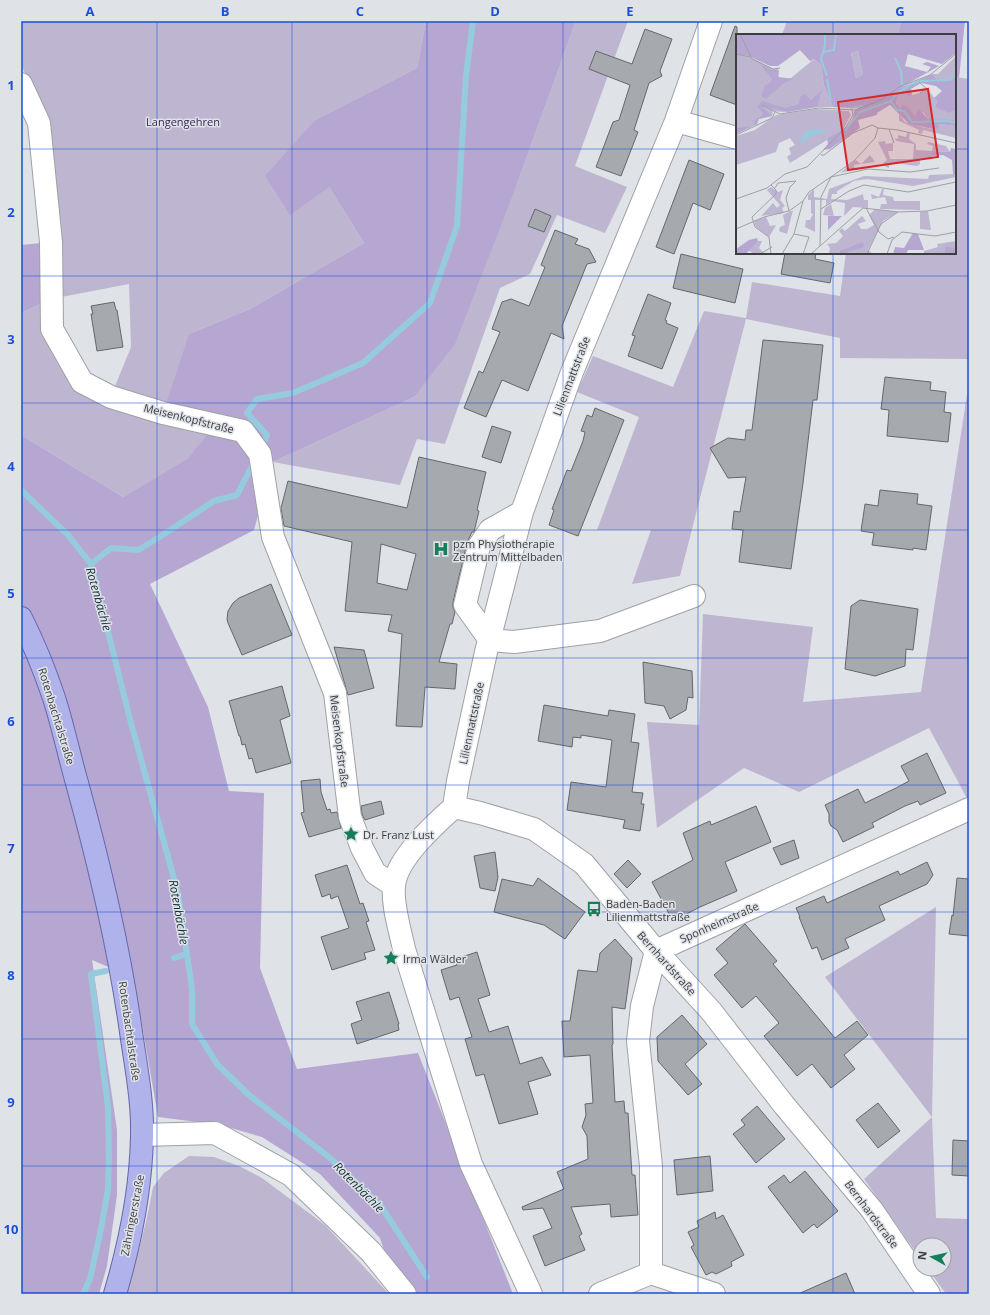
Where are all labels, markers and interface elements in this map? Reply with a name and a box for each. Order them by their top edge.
text: A [86,2,95,20]
text: B [221,2,230,20]
text: C [356,2,364,20]
text: D [490,2,500,20]
text: E [626,2,634,20]
text: F [761,2,769,20]
text: G [895,2,905,20]
inset map [736,34,956,254]
text: 1 [7,76,15,94]
park label: Langengehren [146,114,220,129]
text: 2 [7,203,15,221]
text: 3 [7,330,15,348]
street label: Lilienmattstraße [549,334,593,418]
street label: Meisenkopfstraße [142,400,236,436]
text: 4 [7,457,15,475]
place label: pzm Physiotherapie Zentrum Mittelbaden [453,536,562,564]
hospital icon: pzm Physiotherapie Zentrum Mittelbaden [432,540,450,558]
water label: Rotenbächle [82,565,116,633]
text: 5 [7,584,15,602]
street label: Rotenbachtalstraße [35,666,79,766]
street label: Lilienmattstraße [455,680,487,766]
street label: Meisenkopfstraße [327,694,353,788]
text: 6 [7,712,15,730]
place icon: Dr. Franz Lust [342,825,360,843]
place label: Dr. Franz Lust [363,827,434,842]
text: 7 [7,839,15,857]
water label: Rotenbächle [165,878,193,946]
place label: Baden-Baden Lilienmattstraße [606,896,690,924]
street label: Sponheimstraße [677,898,761,946]
bus stop icon: Baden-Baden Lilienmattstraße [585,900,603,918]
street label: Bernhardstraße [634,928,700,998]
place icon: Irma Wälder [382,949,400,967]
place label: Irma Wälder [403,951,467,966]
text: 8 [7,966,15,984]
street label: Rotenbachtalstraße [116,980,144,1082]
text: 9 [7,1093,15,1111]
water label: Rotenbächle [330,1158,388,1216]
street label: Zähringerstraße [117,1173,147,1257]
street label: Bernhardstraße [842,1177,902,1251]
text: 10 [4,1220,18,1238]
north arrow [912,1237,952,1277]
text: N [914,1250,930,1261]

